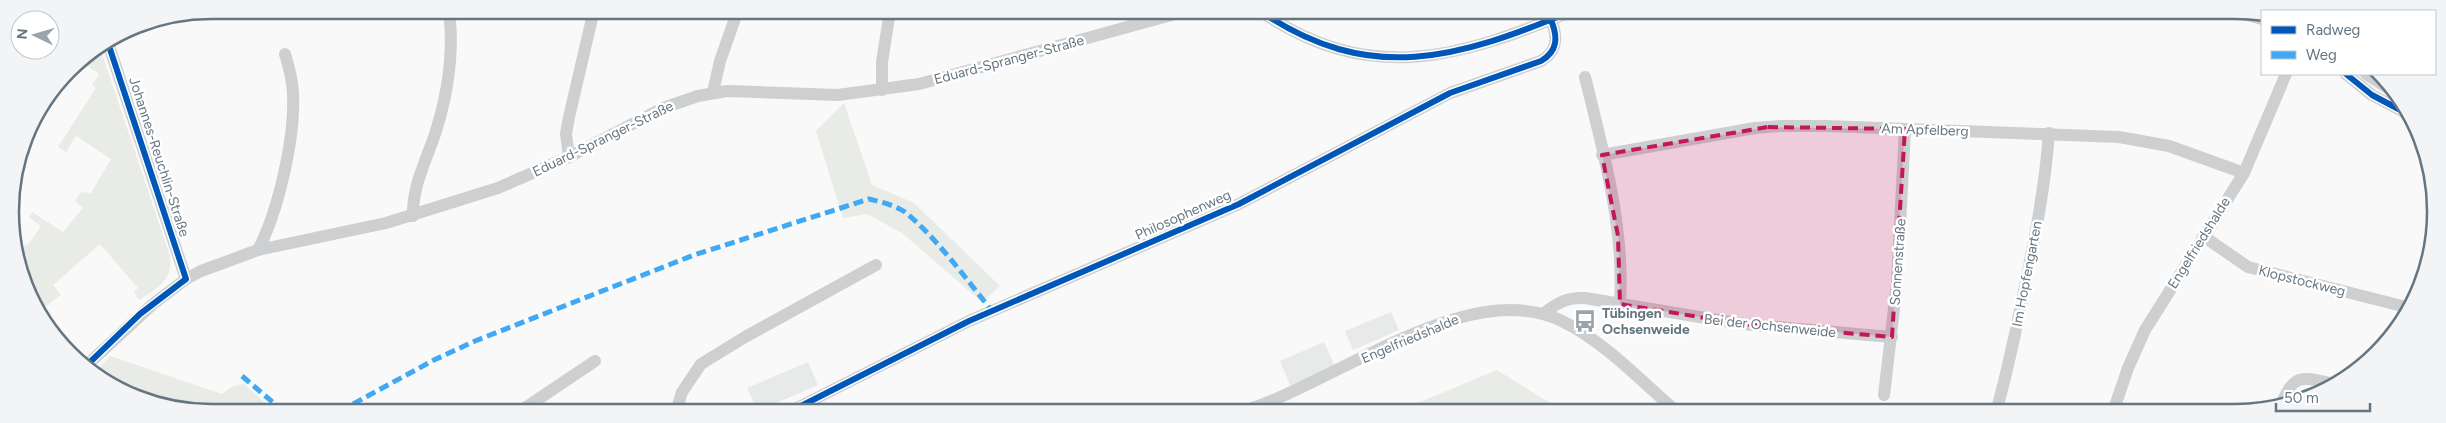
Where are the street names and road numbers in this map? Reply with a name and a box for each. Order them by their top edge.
street label: Eduard-Spranger-Straße [932,32,1086,88]
street label: Johannes-Reuchlin-Straße [125,75,193,239]
street label: Eduard-Spranger-Straße [530,97,676,181]
street label: Am Apfelberg [1881,120,1969,140]
street label: Philosophenweg [1132,186,1234,244]
street label: Engelfriedshalde [2164,194,2234,292]
street label: Sonnenstraße [1886,218,1910,306]
street label: Im Hopfengarten [2008,219,2046,328]
street label: Klopstockweg [2257,262,2347,300]
street label: Engelfriedshalde [1359,311,1462,367]
street label: Bei der Ochsenweide [1703,311,1837,341]

